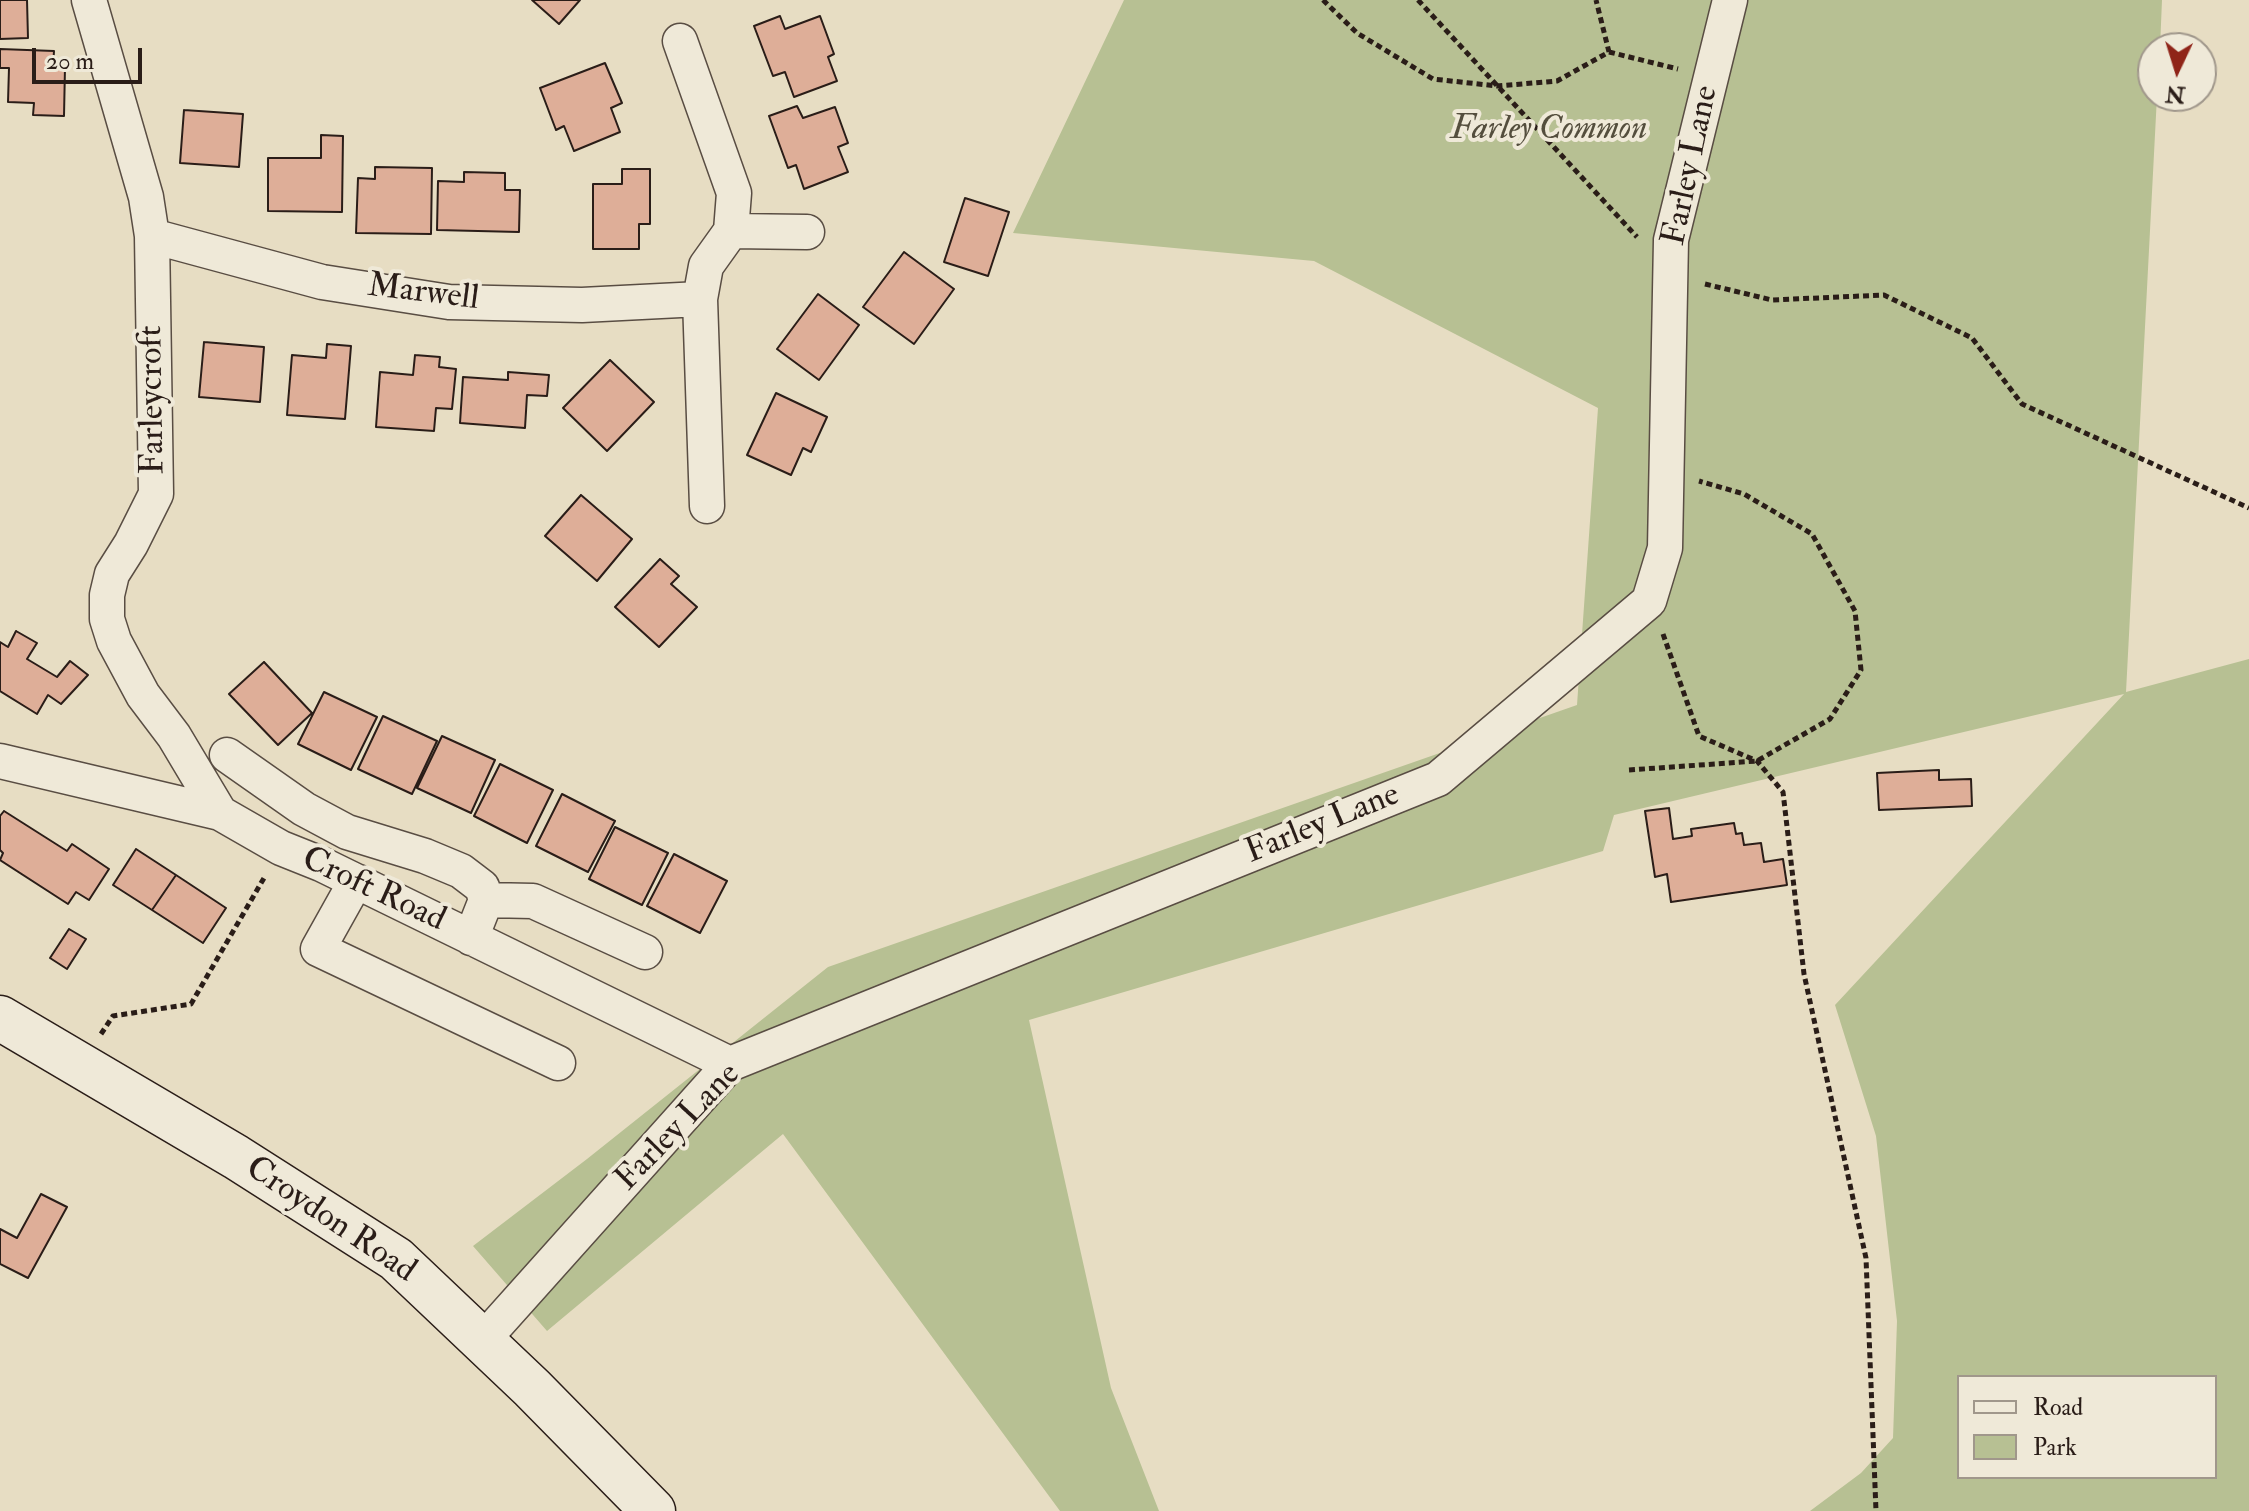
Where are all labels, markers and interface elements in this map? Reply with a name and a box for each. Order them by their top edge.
scale bar [36,32,146,82]
north arrow [2137,32,2217,112]
text: 20 m [46,46,94,77]
text: N [2165,79,2186,109]
street label: Farley Lane [1655,82,1729,250]
park label: Farley Common [1451,111,1647,151]
street label: Marwell [365,267,481,321]
street label: Farleycroft [132,325,176,475]
street label: Farley Lane [1240,776,1406,874]
street label: Croft Road [295,840,451,942]
street label: Farley Lane [608,1056,750,1200]
street label: Croydon Road [237,1149,423,1293]
legend [1957,1375,2217,1479]
text: Road [2033,1392,2083,1423]
text: Park [2033,1432,2077,1463]

